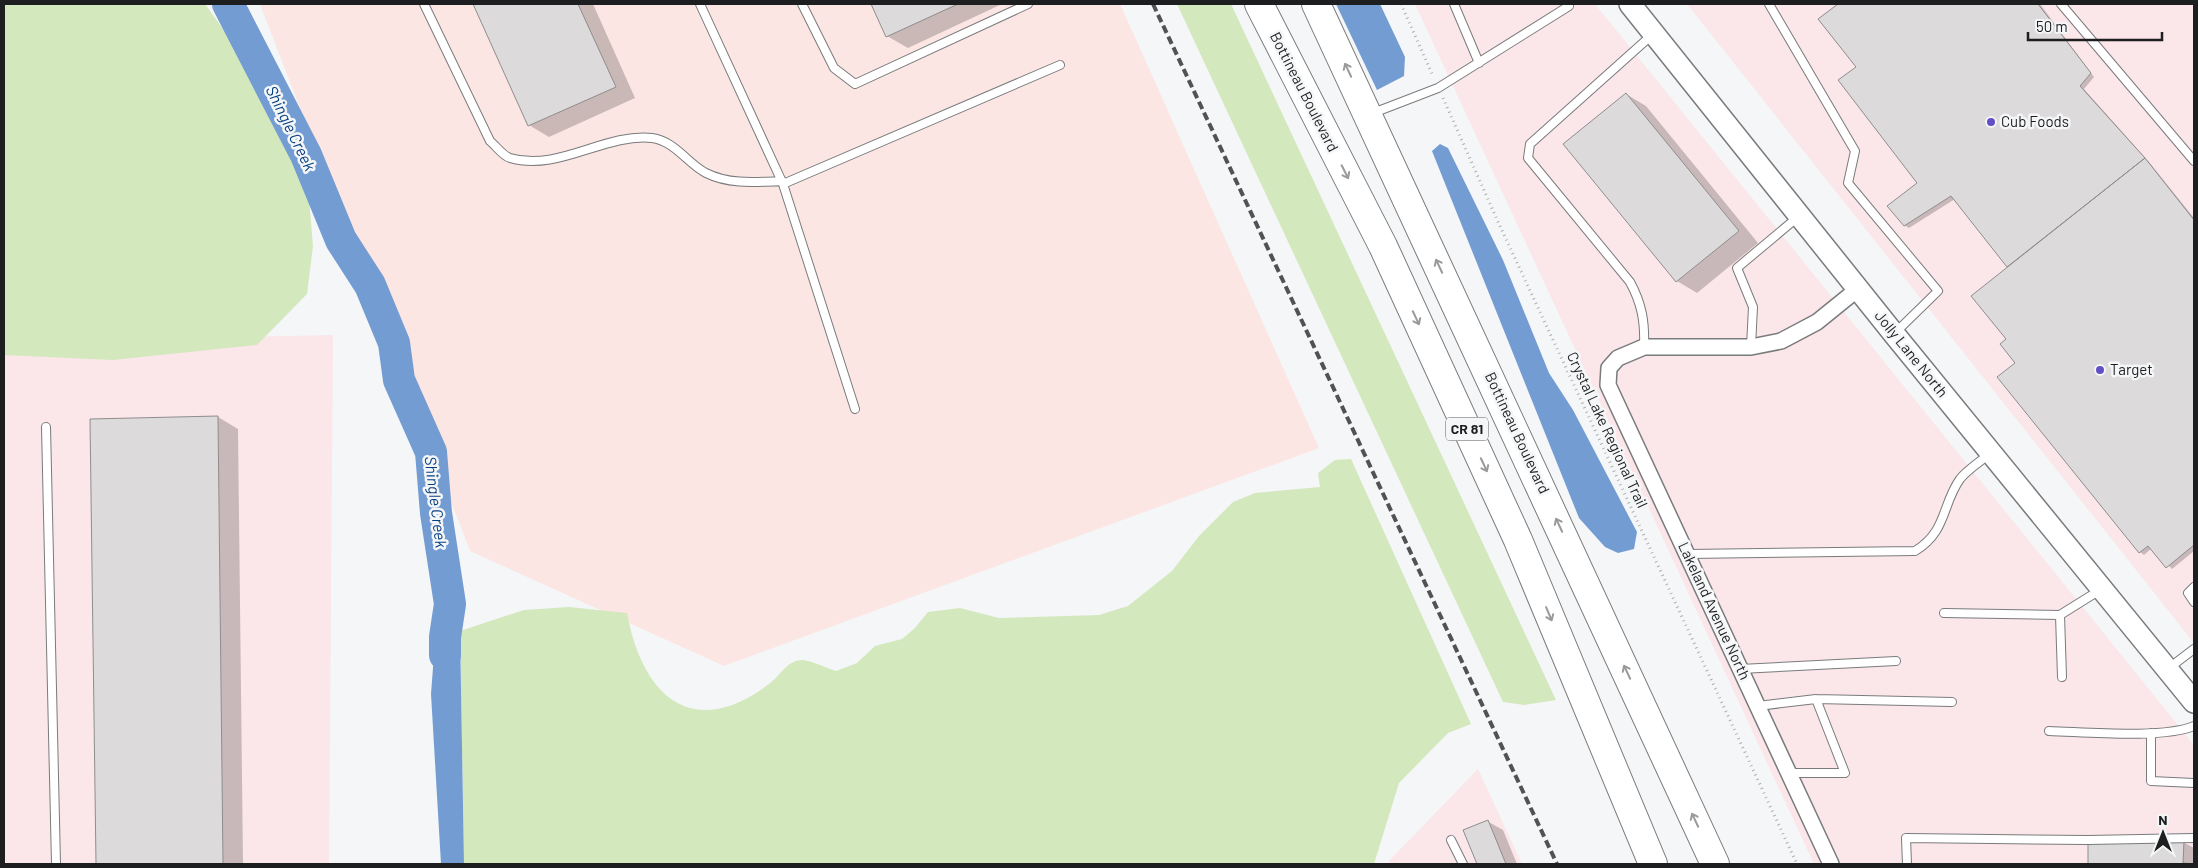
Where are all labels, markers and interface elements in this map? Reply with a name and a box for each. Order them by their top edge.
scale bar [2028,10,2162,42]
text: 50 m [2036,17,2068,35]
street label: Bottineau Boulevard [1267,29,1343,154]
one-way arrow [1342,63,1352,78]
water label: Shingle Creek [263,82,320,174]
place label: Cub Foods [2001,112,2069,130]
marker: Cub Foods [1985,116,1997,128]
one-way arrow [1341,164,1350,179]
one-way arrow [1433,259,1443,274]
street label: Jolly Lane North [1871,306,1952,400]
one-way arrow [1412,310,1421,325]
street label: Crystal Lake Regional Trail [1564,349,1652,510]
place label: Target [2110,360,2153,378]
marker: Target [2094,364,2106,376]
street label: Bottineau Boulevard [1482,369,1554,496]
road number: CR 81 [1446,418,1488,440]
water label: Shingle Creek [421,455,452,549]
one-way arrow [1480,457,1489,472]
one-way arrow [1554,518,1563,533]
street label: Lakeland Avenue North [1675,539,1755,682]
one-way arrow [1545,606,1554,621]
one-way arrow [1622,665,1631,680]
north arrow [2138,808,2188,858]
text: N [2158,811,2168,828]
one-way arrow [1689,813,1699,828]

